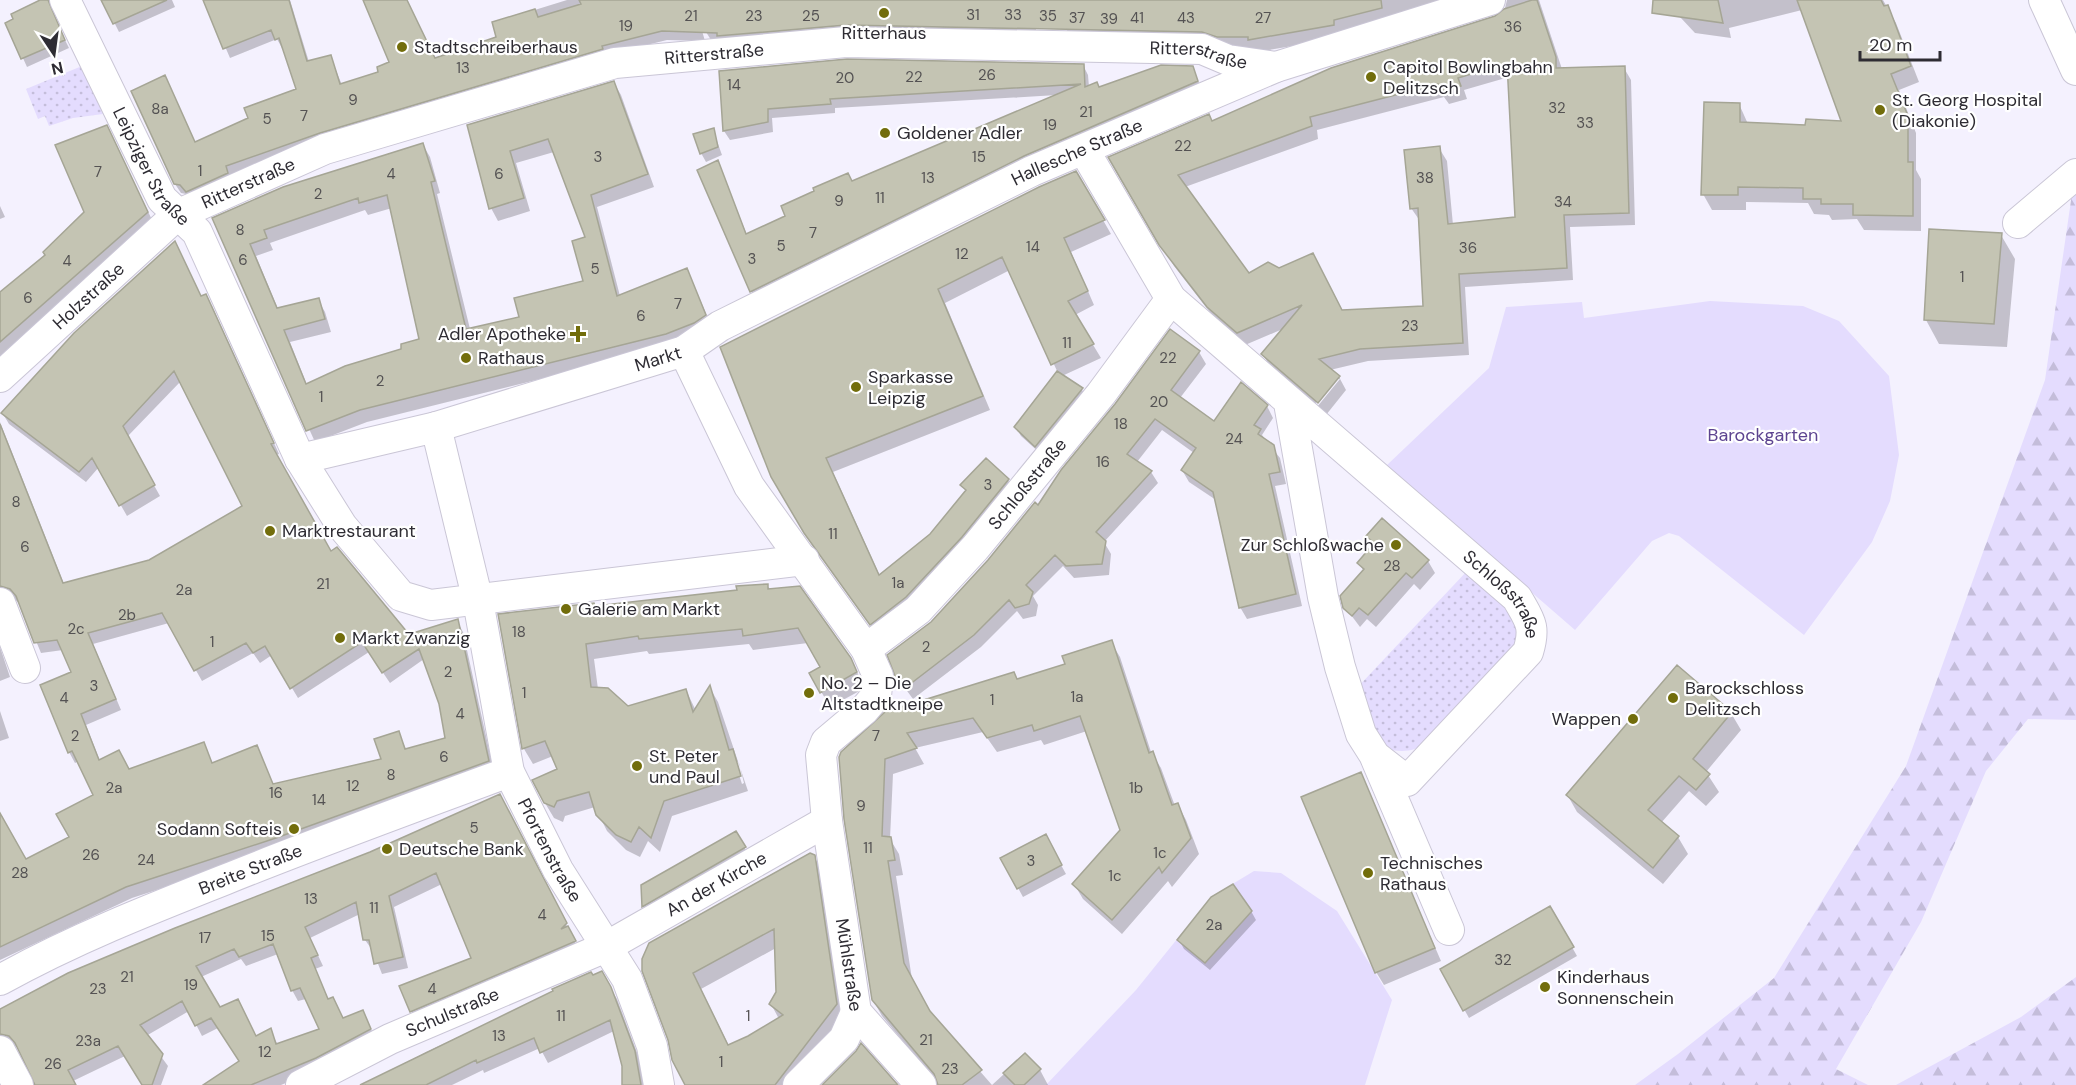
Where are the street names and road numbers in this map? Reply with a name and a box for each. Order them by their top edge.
street label: Ritterstraße [1149,36,1249,75]
street label: Ritterstraße [663,38,765,70]
street label: Leipziger Straße [107,103,195,231]
street label: Hallesche Straße [1007,113,1146,191]
street label: Ritterstraße [198,152,299,215]
street label: Holzstraße [47,257,130,335]
street label: Markt [632,340,684,377]
street label: Schloßstraße [983,433,1072,535]
street label: Schloßstraße [1458,545,1544,639]
street label: Pfortenstraße [512,794,587,907]
street label: Breite Straße [195,838,306,901]
street label: An der Kirche [662,846,771,922]
street label: Mühlstraße [830,917,868,1013]
street label: Schulstraße [402,982,503,1043]

